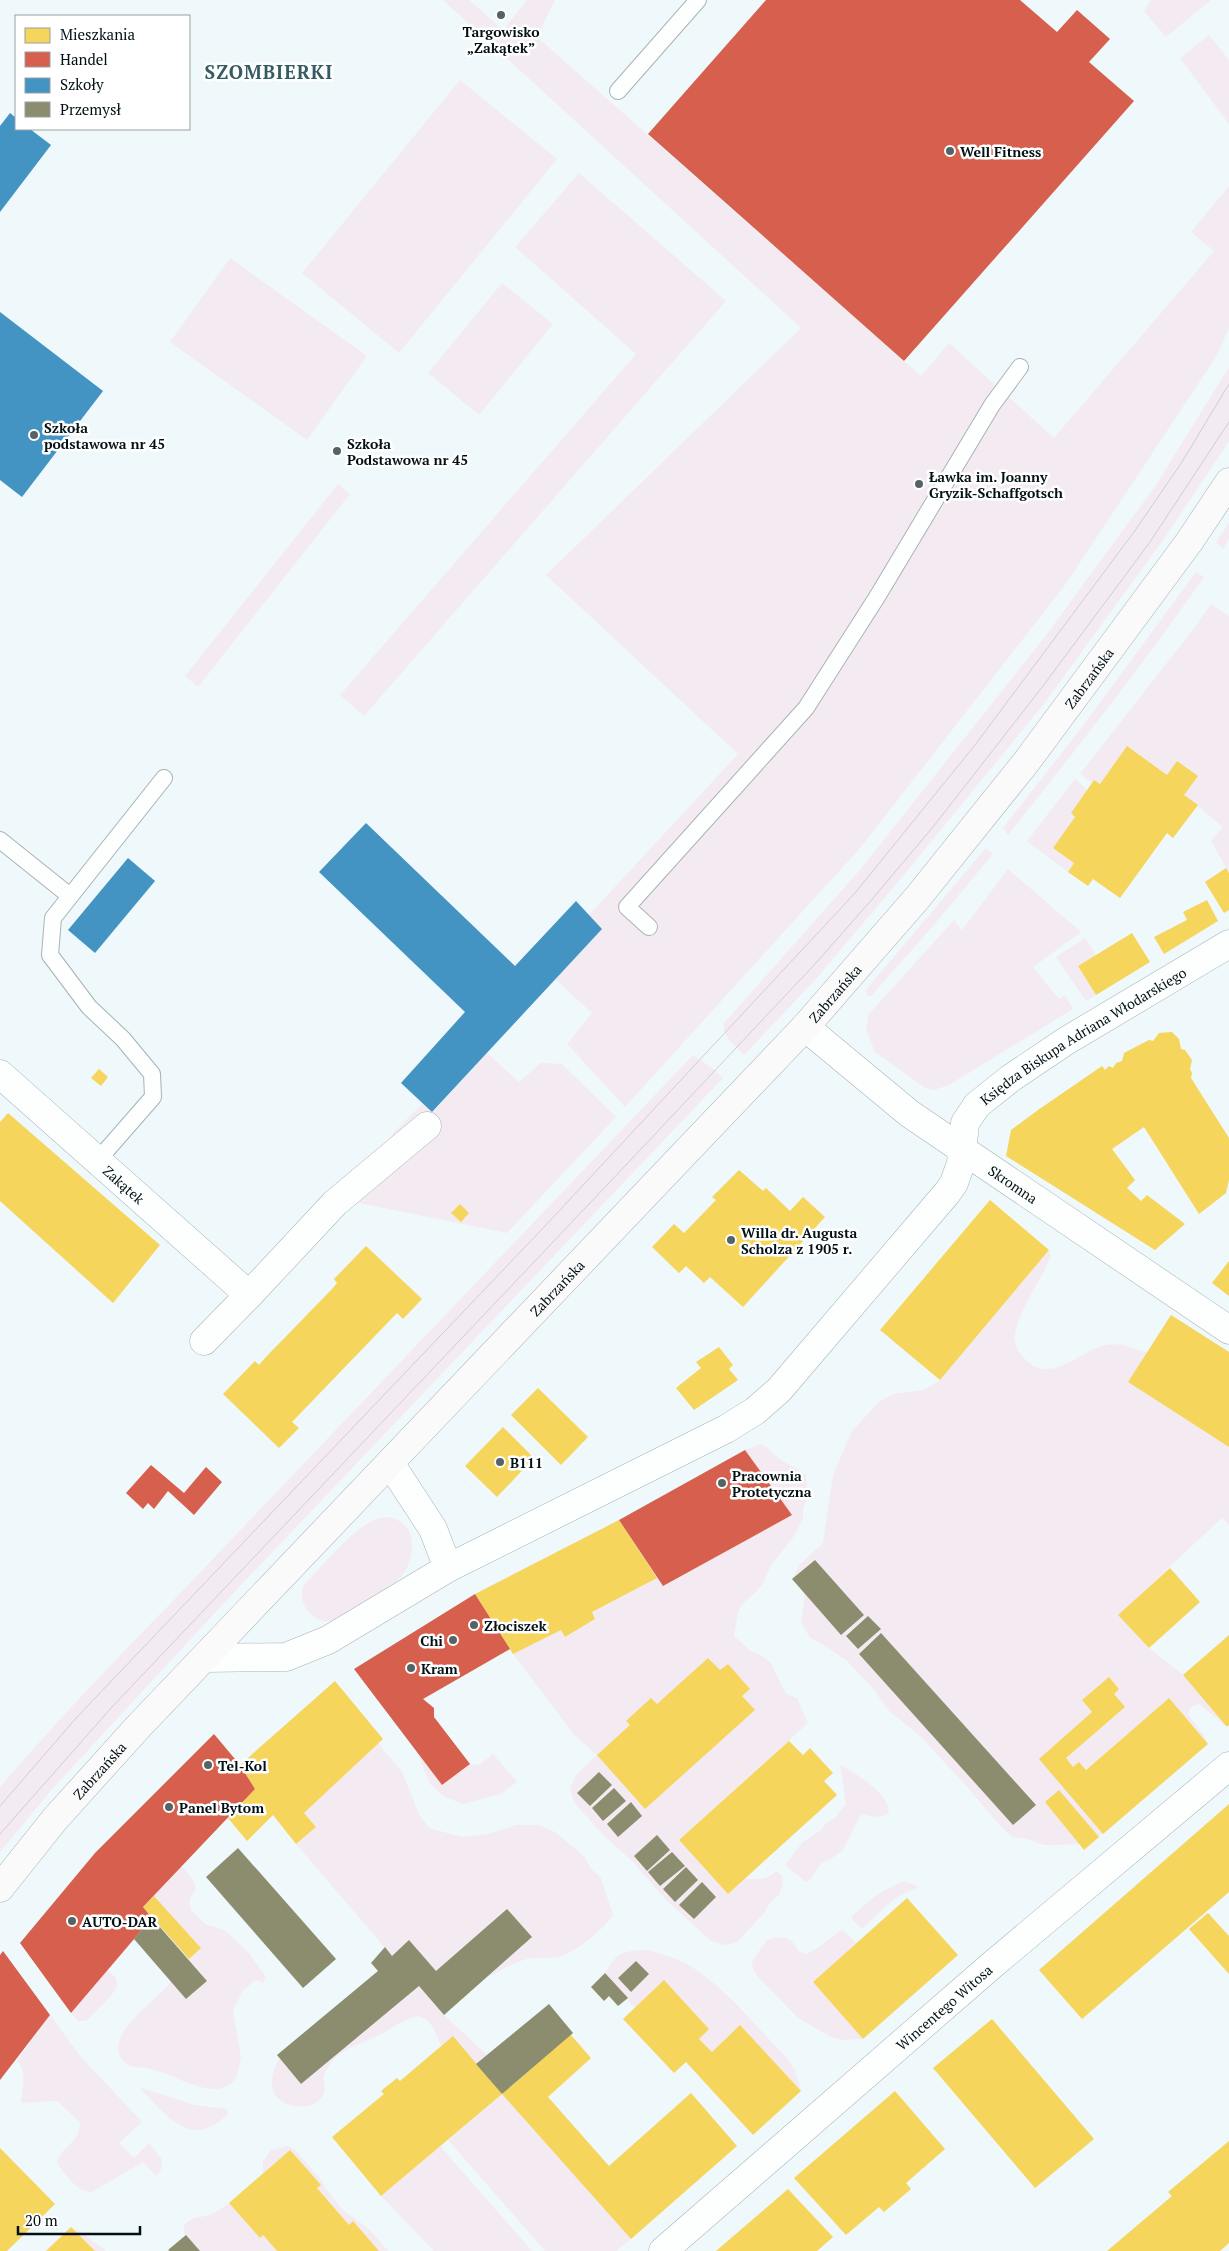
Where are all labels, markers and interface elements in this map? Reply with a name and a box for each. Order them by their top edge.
marker: Targowisko „Zakątek” [495,9,507,21]
legend [15,15,190,130]
place label: Targowisko „Zakątek” [462,22,540,57]
text: Mieszkania [60,24,136,44]
text: Handel [60,49,108,69]
district label: SZOMBIERKI [205,59,333,84]
text: Szkoły [60,74,104,94]
text: Przemysł [60,99,121,119]
place label: Well Fitness [960,142,1041,161]
marker: Well Fitness [944,145,956,157]
place label: Szkoła podstawowa nr 45 [44,418,165,453]
marker: Szkoła podstawowa nr 45 [28,429,40,441]
place label: Szkoła Podstawowa nr 45 [347,434,468,469]
marker: Szkoła Podstawowa nr 45 [331,445,343,457]
place label: Ławka im. Joanny Gryzik-Schaffgotsch [929,467,1063,502]
marker: Ławka im. Joanny Gryzik-Schaffgotsch [913,478,925,490]
street label: Zabrzańska [1060,644,1117,712]
street label: Zabrzańska [804,960,865,1026]
street label: Księdza Biskupa Adriana Włodarskiego [976,962,1190,1109]
street label: Skromna [985,1160,1041,1207]
street label: Zakątek [99,1161,150,1208]
place label: Willa dr. Augusta Scholza z 1905 r. [741,1223,858,1258]
marker: Willa dr. Augusta Scholza z 1905 r. [725,1234,737,1246]
street label: Zabrzańska [525,1255,588,1320]
place label: B111 [510,1453,543,1472]
marker: B111 [494,1456,506,1468]
place label: Pracownia Protetyczna [732,1466,812,1501]
marker: Pracownia Protetyczna [716,1477,728,1489]
place label: Złociszek [484,1616,547,1635]
marker: Złociszek [468,1619,480,1631]
place label: Chi [420,1631,443,1650]
marker: Chi [447,1634,459,1646]
place label: Kram [421,1659,458,1678]
marker: Kram [405,1662,417,1674]
street label: Zabrzańska [68,1737,130,1803]
place label: Tel-Kol [218,1756,267,1775]
marker: Tel-Kol [202,1759,214,1771]
place label: Panel Bytom [179,1798,264,1817]
marker: Panel Bytom [163,1801,175,1813]
place label: AUTO-DAR [82,1912,157,1931]
marker: AUTO-DAR [66,1915,78,1927]
street label: Wincentego Witosa [892,1960,996,2054]
scale bar [18,2204,140,2236]
text: 20 m [25,2210,58,2230]

